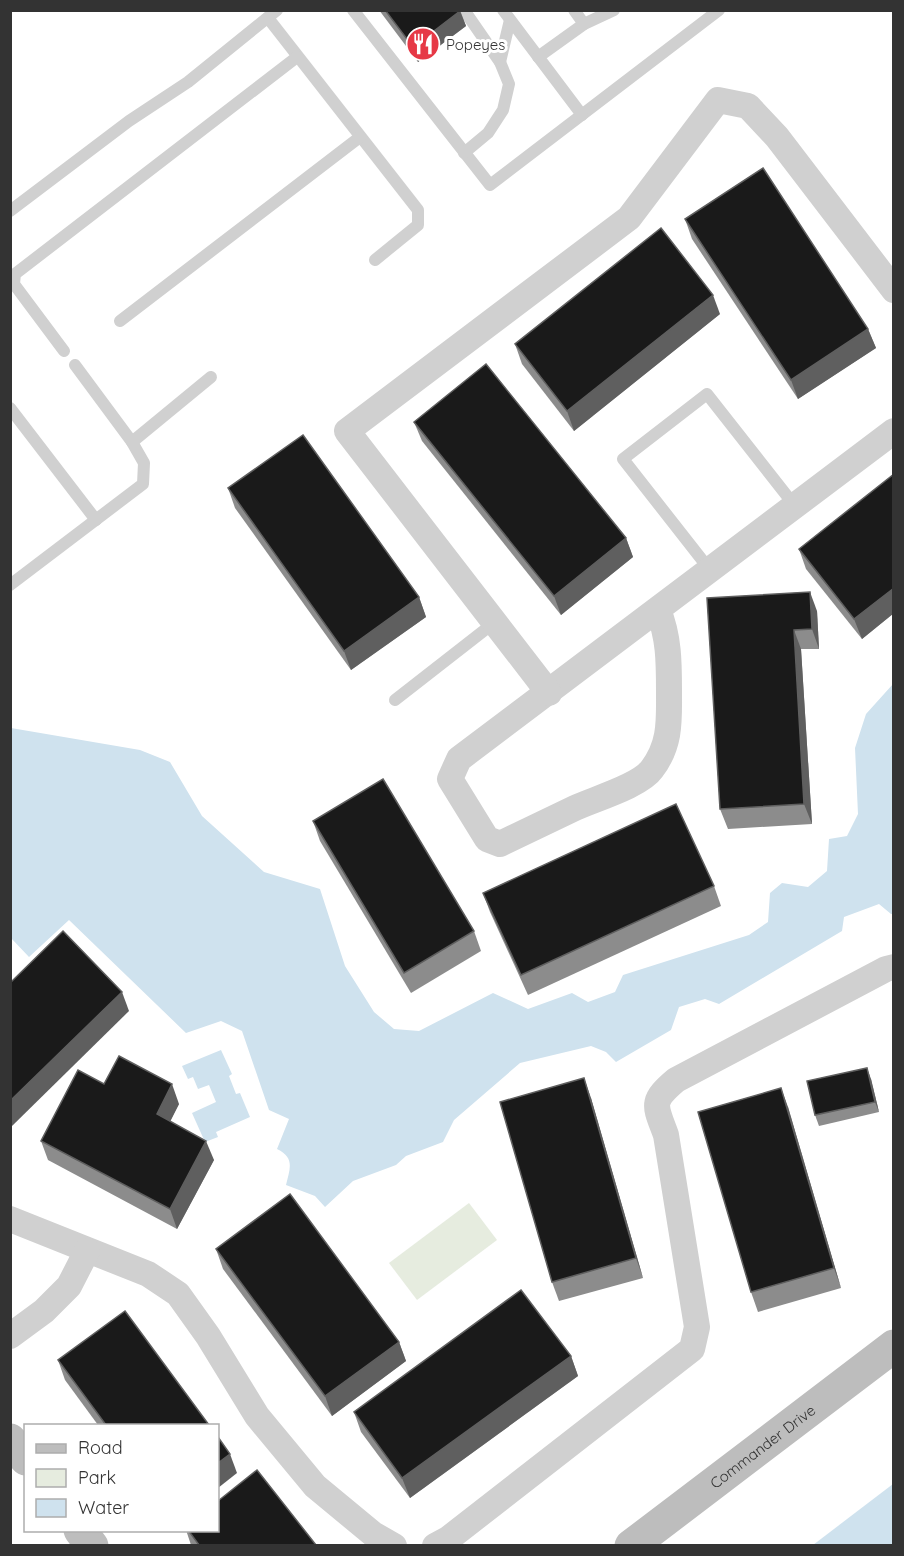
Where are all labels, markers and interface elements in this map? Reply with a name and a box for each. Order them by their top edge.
restaurant icon: Popeyes [405,26,441,62]
place label: Popeyes [446,35,505,54]
street label: Commander Drive [706,1400,819,1492]
legend [24,1424,219,1532]
text: Road [78,1436,123,1459]
text: Park [78,1466,116,1489]
text: Water [78,1496,129,1519]

